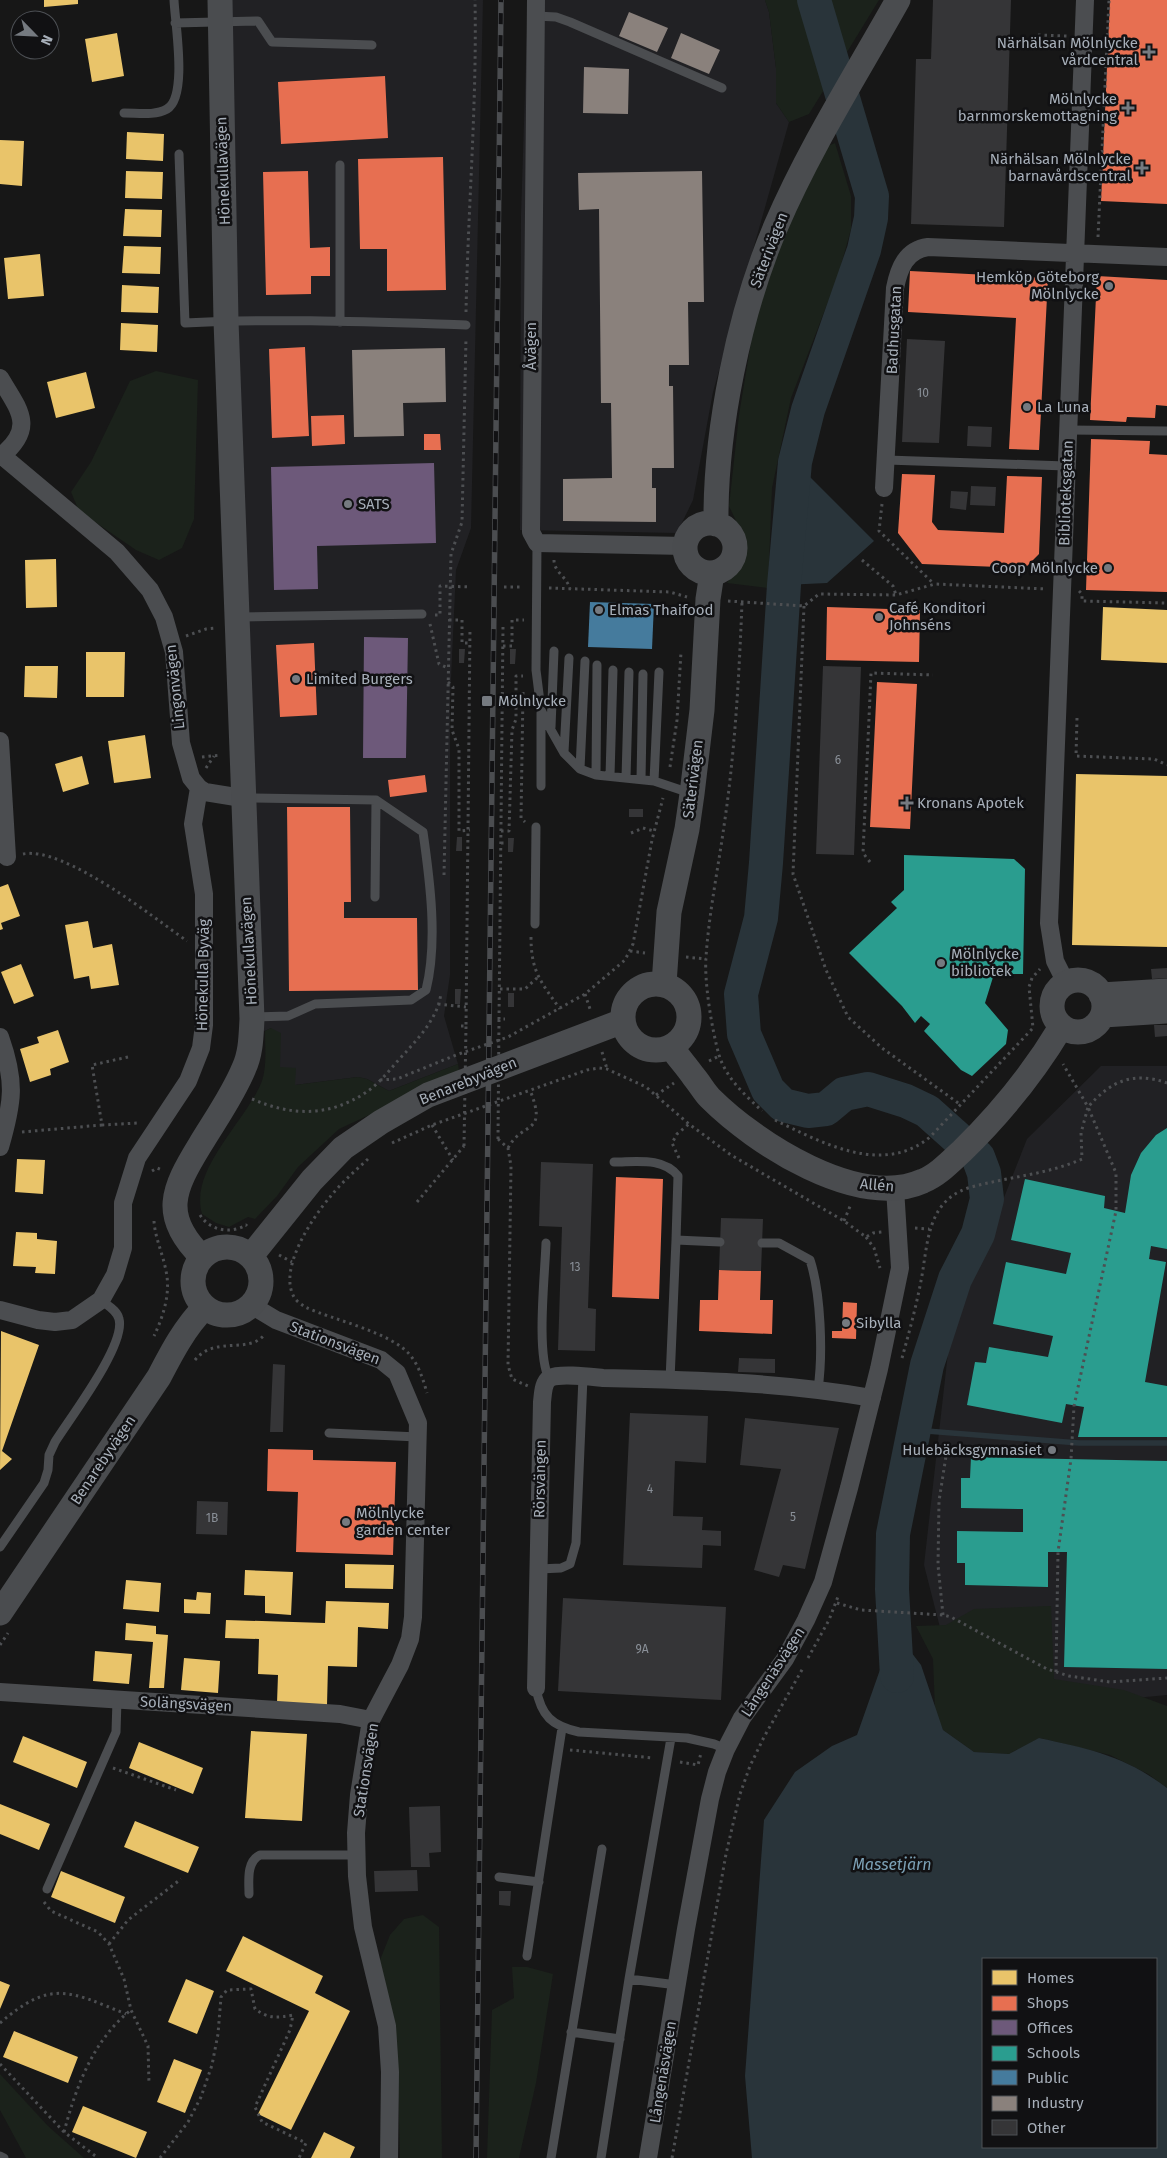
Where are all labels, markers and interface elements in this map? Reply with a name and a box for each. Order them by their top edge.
north arrow [10,10,60,60]
text: N [37,32,56,48]
place label: Närhälsan Mölnlycke vårdcentral [997,34,1139,69]
marker: Närhälsan Mölnlycke vårdcentral [1142,45,1156,59]
place label: Mölnlycke barnmorskemottagning [958,90,1117,125]
marker: Mölnlycke barnmorskemottagning [1121,101,1135,115]
street label: Hönekullavägen [212,116,234,226]
place label: Närhälsan Mölnlycke barnavårdscentral [990,150,1132,185]
marker: Närhälsan Mölnlycke barnavårdscentral [1135,161,1149,175]
street label: Säterivägen [746,210,792,290]
place label: Hemköp Göteborg Mölnlycke [976,268,1099,303]
marker: Hemköp Göteborg Mölnlycke [1103,280,1115,292]
street label: Badhusgatan [883,285,905,375]
street label: Åvägen [522,322,540,370]
house number: 10 [917,386,929,400]
place label: La Luna [1037,398,1089,416]
marker: La Luna [1021,401,1033,413]
street label: Biblioteksgatan [1055,440,1077,546]
place label: SATS [358,495,390,513]
marker: SATS [342,498,354,510]
place label: Coop Mölnlycke [991,559,1098,577]
marker: Coop Mölnlycke [1102,562,1114,574]
place label: Café Konditori Johnséns [889,599,986,634]
place label: Elmas Thaifood [609,601,713,619]
marker: Elmas Thaifood [593,604,605,616]
marker: Café Konditori Johnséns [873,611,885,623]
street label: Lingonvägen [162,644,188,730]
place label: Limited Burgers [306,670,413,688]
marker: Limited Burgers [290,673,302,685]
place label: Mölnlycke [498,692,566,710]
marker: Mölnlycke [480,694,494,708]
street label: Säterivägen [679,738,707,820]
house number: 6 [835,753,841,767]
place label: Kronans Apotek [917,794,1024,812]
marker: Kronans Apotek [901,797,913,809]
street label: Hönekullavägen [237,896,261,1006]
street label: Hönekulla Byväg [193,918,213,1031]
place label: Mölnlycke bibliotek [951,945,1019,980]
marker: Mölnlycke bibliotek [935,957,947,969]
street label: Benarebyvägen [417,1053,519,1109]
street label: Allén [859,1175,895,1195]
house number: 13 [569,1260,581,1274]
place label: Sibylla [856,1314,902,1332]
marker: Sibylla [840,1317,852,1329]
street label: Stationsvägen [287,1318,383,1368]
street label: Benarebyvägen [67,1412,139,1508]
street label: Rörsvängen [530,1440,550,1518]
place label: Hulebäcksgymnasiet [902,1441,1043,1459]
marker: Hulebäcksgymnasiet [1046,1444,1058,1456]
house number: 4 [647,1482,654,1496]
place label: Mölnlycke garden center [356,1504,450,1539]
house number: 5 [790,1510,796,1524]
house number: 1B [206,1511,218,1525]
marker: Mölnlycke garden center [340,1516,352,1528]
street label: Långenäsvägen [737,1624,809,1720]
house number: 9A [635,1642,649,1656]
street label: Solängsvägen [139,1693,233,1715]
street label: Stationsvägen [350,1722,382,1818]
water label: Massetjärn [853,1855,931,1874]
legend [982,1958,1157,2148]
text: Homes [1027,1969,1074,1987]
text: Shops [1027,1994,1069,2012]
text: Offices [1027,2019,1073,2037]
street label: Långenäsvägen [646,2020,680,2124]
text: Schools [1027,2044,1080,2062]
text: Public [1027,2069,1069,2087]
text: Industry [1027,2094,1084,2112]
text: Other [1027,2119,1066,2137]

